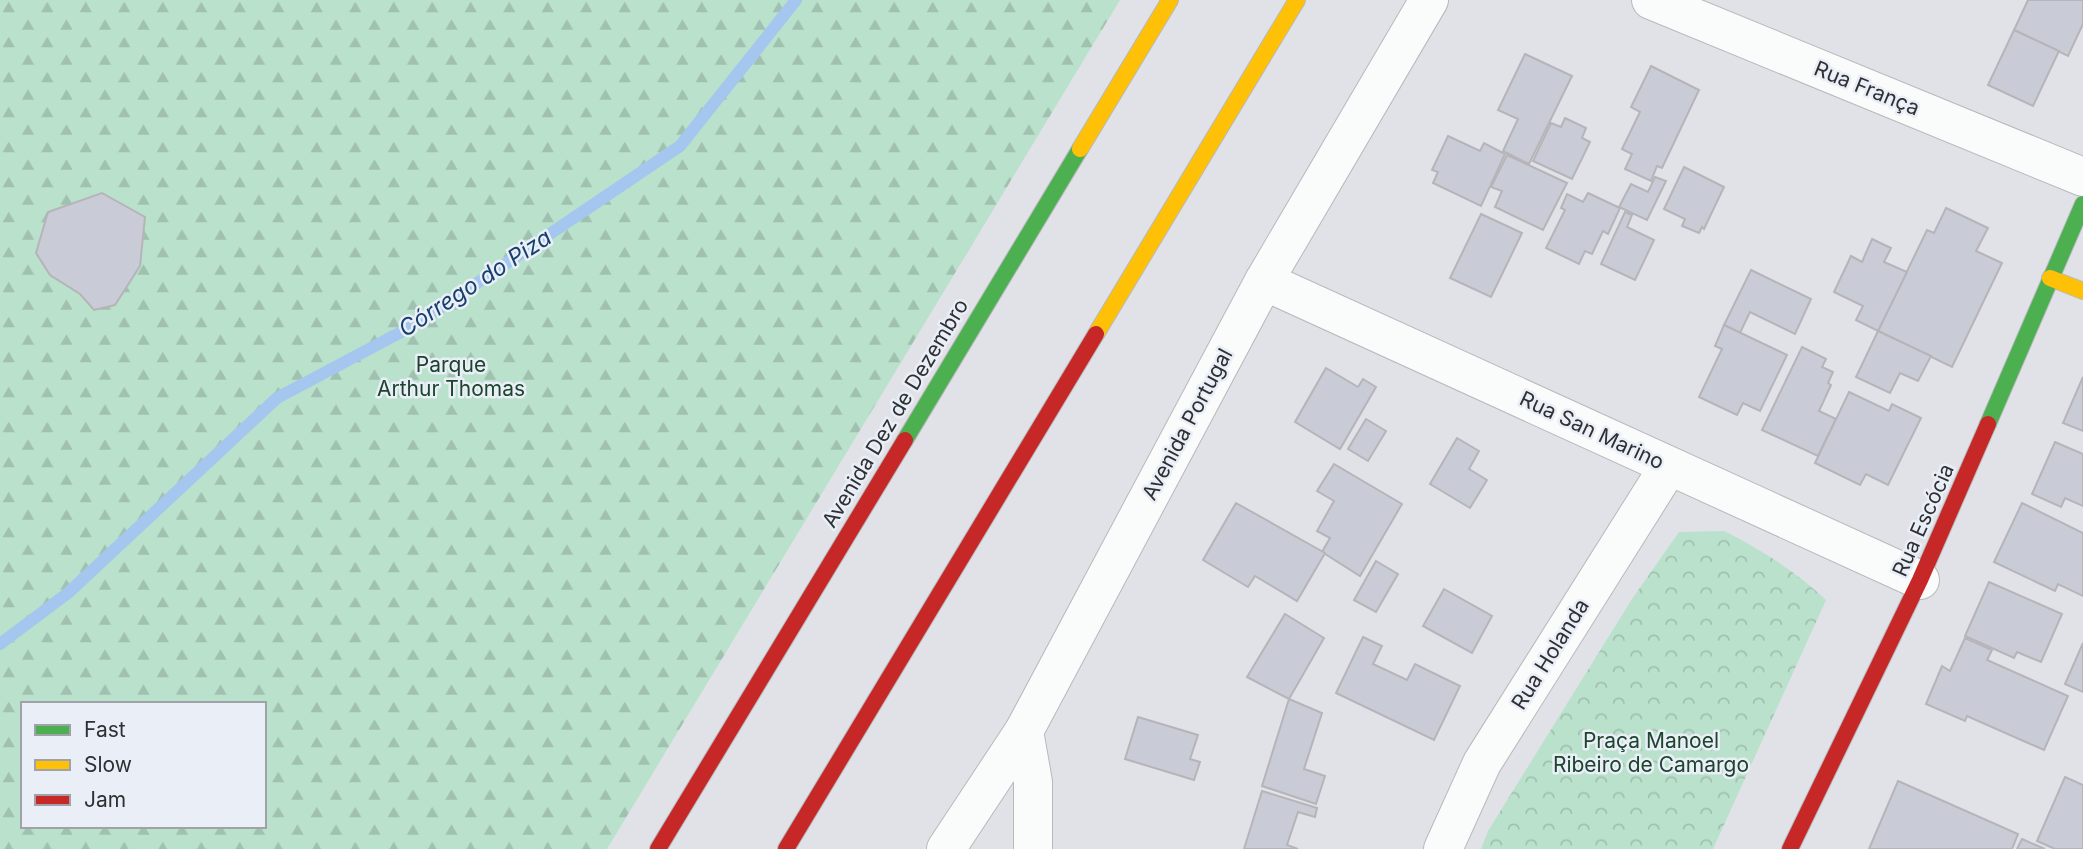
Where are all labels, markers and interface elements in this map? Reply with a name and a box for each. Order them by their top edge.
street label: Rua França [1811,56,1923,120]
water label: Córrego do Piza [393,223,557,343]
street label: Avenida Dez de Dezembro [817,294,973,532]
street label: Avenida Portugal [1137,344,1237,504]
park label: Parque Arthur Thomas [377,352,525,401]
street label: Rua San Marino [1516,386,1668,474]
street label: Rua Escócia [1887,460,1959,580]
street label: Rua Holanda [1506,594,1594,714]
legend [21,702,266,828]
text: Fast [84,717,126,742]
park label: Praça Manoel Ribeiro de Camargo [1553,728,1749,777]
text: Slow [84,752,132,777]
text: Jam [84,787,126,812]

